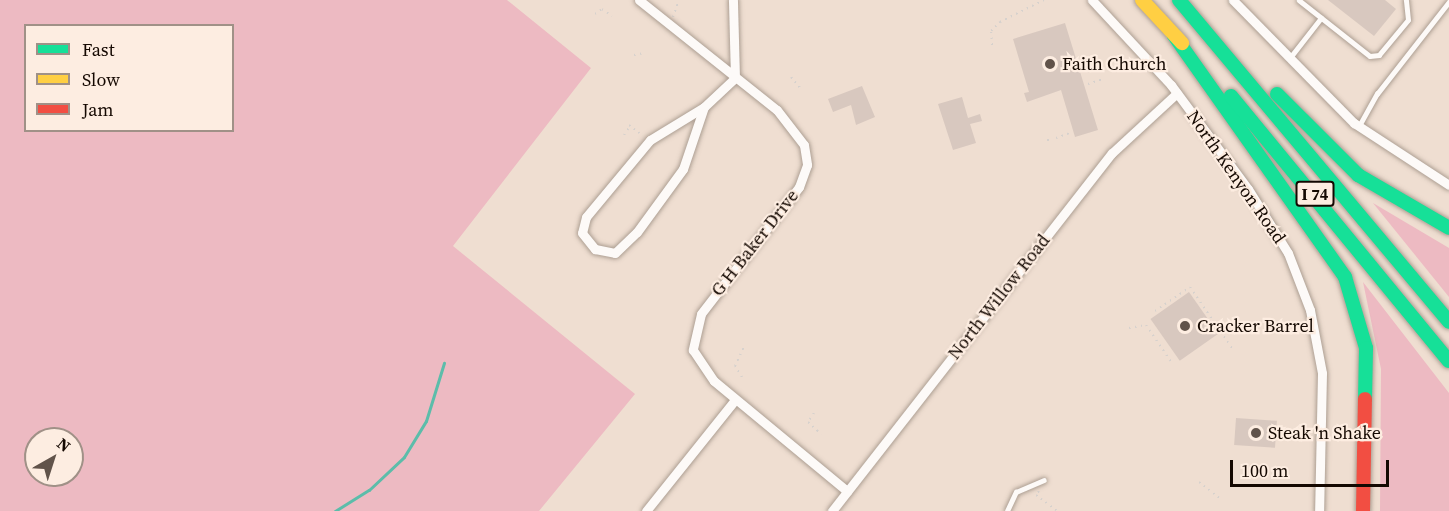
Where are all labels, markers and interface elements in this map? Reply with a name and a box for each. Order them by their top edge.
legend [24,24,234,132]
text: Fast [82,37,115,62]
place label: Faith Church [1062,53,1166,75]
marker: Faith Church [1043,57,1057,71]
text: Slow [82,67,120,92]
text: Jam [82,97,114,122]
street label: North Kenyon Road [1182,106,1290,248]
road number: I 74 [1296,181,1334,207]
street label: G H Baker Drive [707,185,803,301]
street label: North Willow Road [943,230,1055,364]
place label: Cracker Barrel [1197,315,1314,337]
marker: Cracker Barrel [1178,319,1192,333]
place label: Steak 'n Shake [1268,422,1381,444]
marker: Steak 'n Shake [1249,426,1263,440]
north arrow [24,427,84,487]
text: N [53,432,76,457]
scale bar [1233,448,1392,486]
text: 100 m [1241,458,1288,483]

